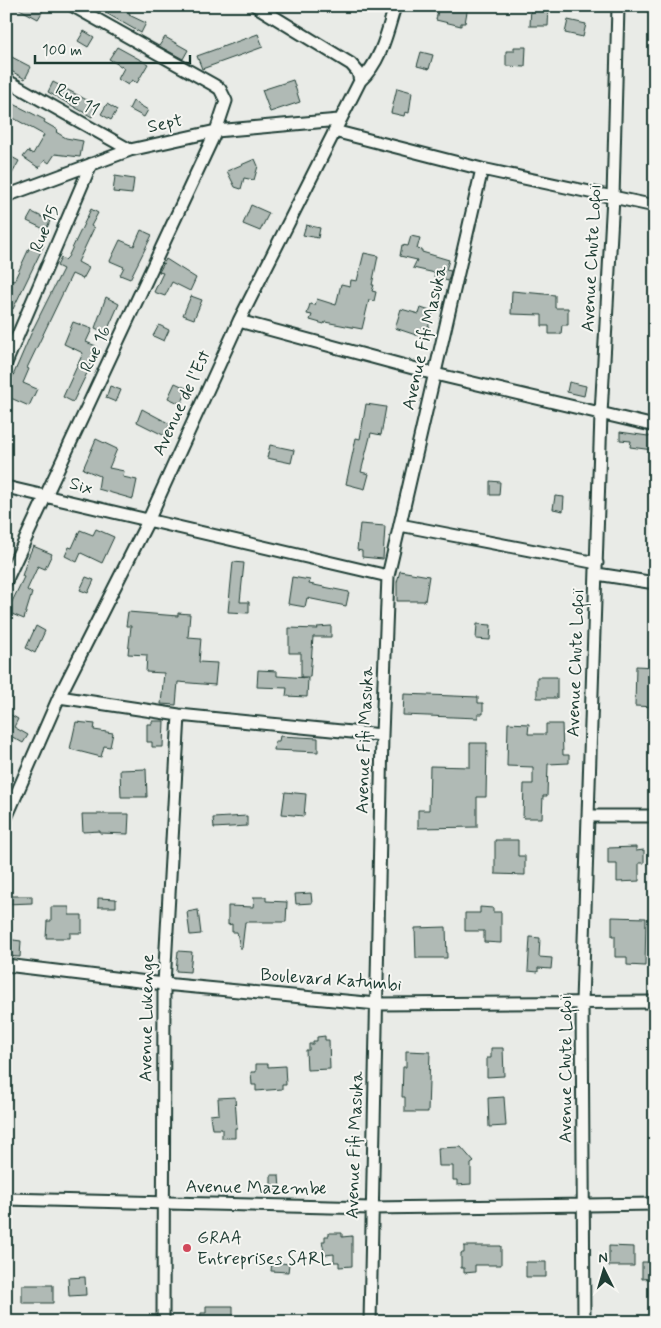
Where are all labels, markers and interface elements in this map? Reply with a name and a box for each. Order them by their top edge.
scale bar [35,32,190,64]
text: 100 m [42,41,82,61]
street label: Rue 11 [50,78,104,122]
street label: Sept [145,109,185,139]
street label: Avenue Chute Lofoï [576,182,610,333]
street label: Rue 15 [24,202,66,256]
street label: Avenue Fifi Masuka [397,263,453,413]
street label: Rue 16 [75,321,117,377]
street label: Avenue de l'Est [147,346,217,460]
street label: Six [67,472,95,500]
street label: Avenue Chute Lofoï [561,587,593,738]
street label: Avenue Fifi Masuka [350,666,380,814]
street label: Avenue Lukenge [134,954,160,1082]
street label: Boulevard Katumbi [259,963,403,997]
street label: Avenue Chute Lofoï [554,994,580,1143]
street label: Avenue Fifi Masuka [340,1071,370,1219]
street label: Avenue Mazembe [185,1175,327,1201]
place label: GRAA Entreprises SARL [197,1226,331,1271]
marker: GRAA Entreprises SARL [181,1242,193,1254]
north arrow [578,1246,628,1296]
text: N [598,1249,608,1267]

